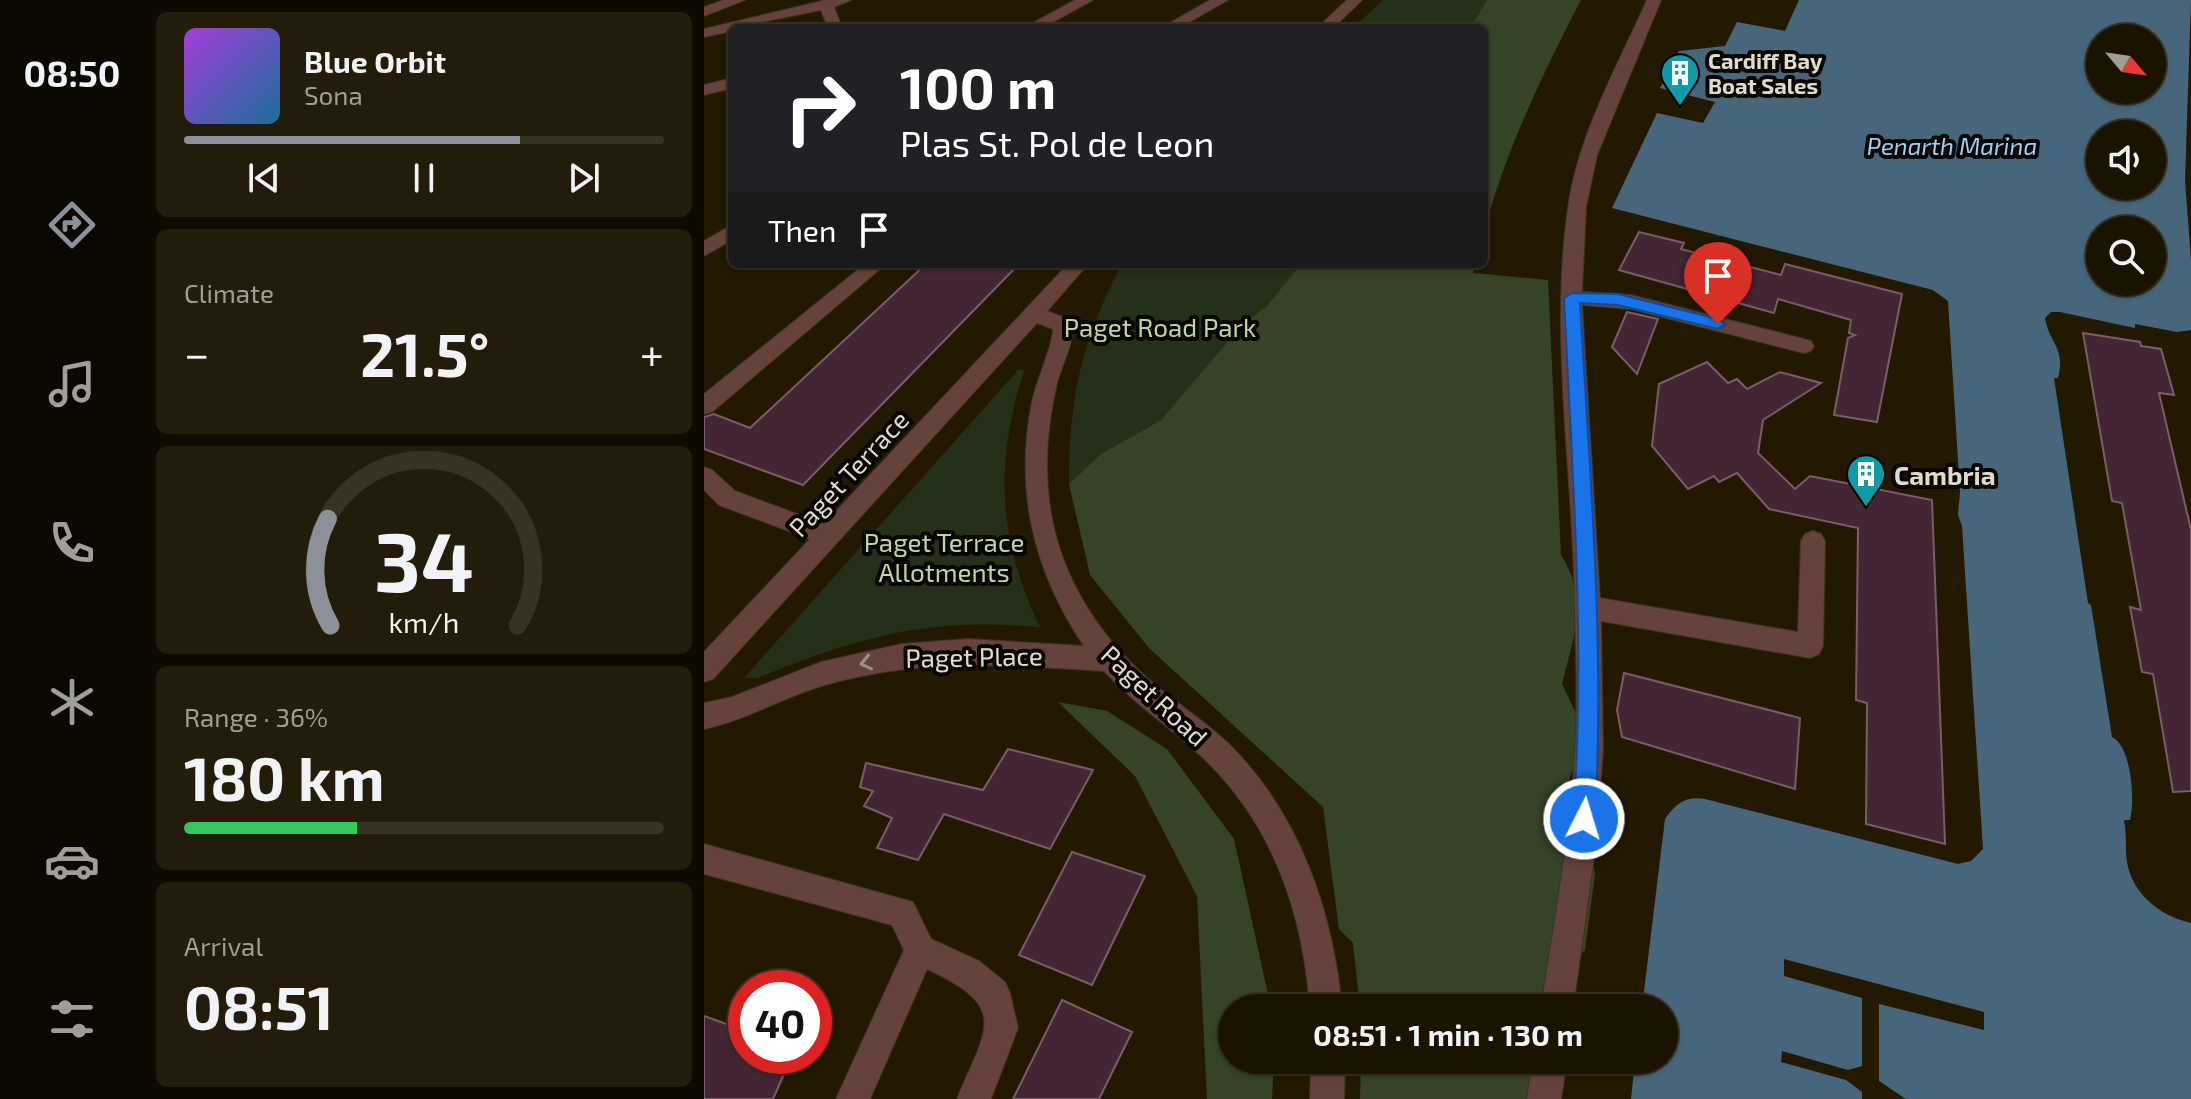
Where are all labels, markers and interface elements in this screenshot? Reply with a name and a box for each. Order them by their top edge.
north arrow [2086,24,2166,104]
map controls [2086,24,2166,296]
text: Blue Orbit [304,43,446,79]
place label: Cardiff Bay Boat Sales [1708,47,1823,98]
text: 08:50 [24,51,120,94]
building icon: Cardiff Bay Boat Sales [1659,52,1701,107]
text: 100 m [900,53,1056,120]
icon: right [768,56,872,160]
text: Sona [304,79,363,110]
button: sound [2086,120,2166,200]
text: Plas St. Pol de Leon [900,121,1214,164]
water label: Penarth Marina [1867,131,2037,160]
icon: previous [242,156,286,200]
icon: pause [402,156,446,200]
icon: next [562,156,606,200]
icon: directions [44,197,100,253]
icon: arrive [852,208,896,252]
text: Then [768,212,836,248]
button: search [2086,216,2166,296]
pin [1684,242,1752,324]
icon: arrive [1696,254,1740,298]
text: Climate [184,277,274,308]
park label: Paget Road Park [1064,311,1256,342]
text: 21.5° [360,317,489,389]
text: − [184,326,210,379]
text: + [640,326,664,379]
icon: music [44,356,100,412]
street label: Paget Terrace [782,404,914,542]
building icon: Cambria [1845,453,1887,508]
place label: Cambria [1894,459,1996,490]
text: 34 [374,508,474,608]
icon: phone [44,515,100,571]
park label: Paget Terrace Allotments [864,526,1024,587]
text: km/h [389,604,459,639]
street label: Paget Road [1096,638,1214,752]
street label: Paget Place [905,639,1043,673]
one-way arrow [859,654,873,671]
icon: climate [44,674,100,730]
text: Range · 36% [184,701,328,732]
text: 180 km [184,741,385,813]
position arrow [1542,777,1626,861]
icon: car [44,833,100,889]
text: Arrival [184,930,263,961]
text: 08:51 [184,970,334,1042]
speed limit sign: 40 [728,970,832,1074]
icon: filters [44,991,100,1047]
text: 08:51 · 1 min · 130 m [1313,1016,1583,1052]

